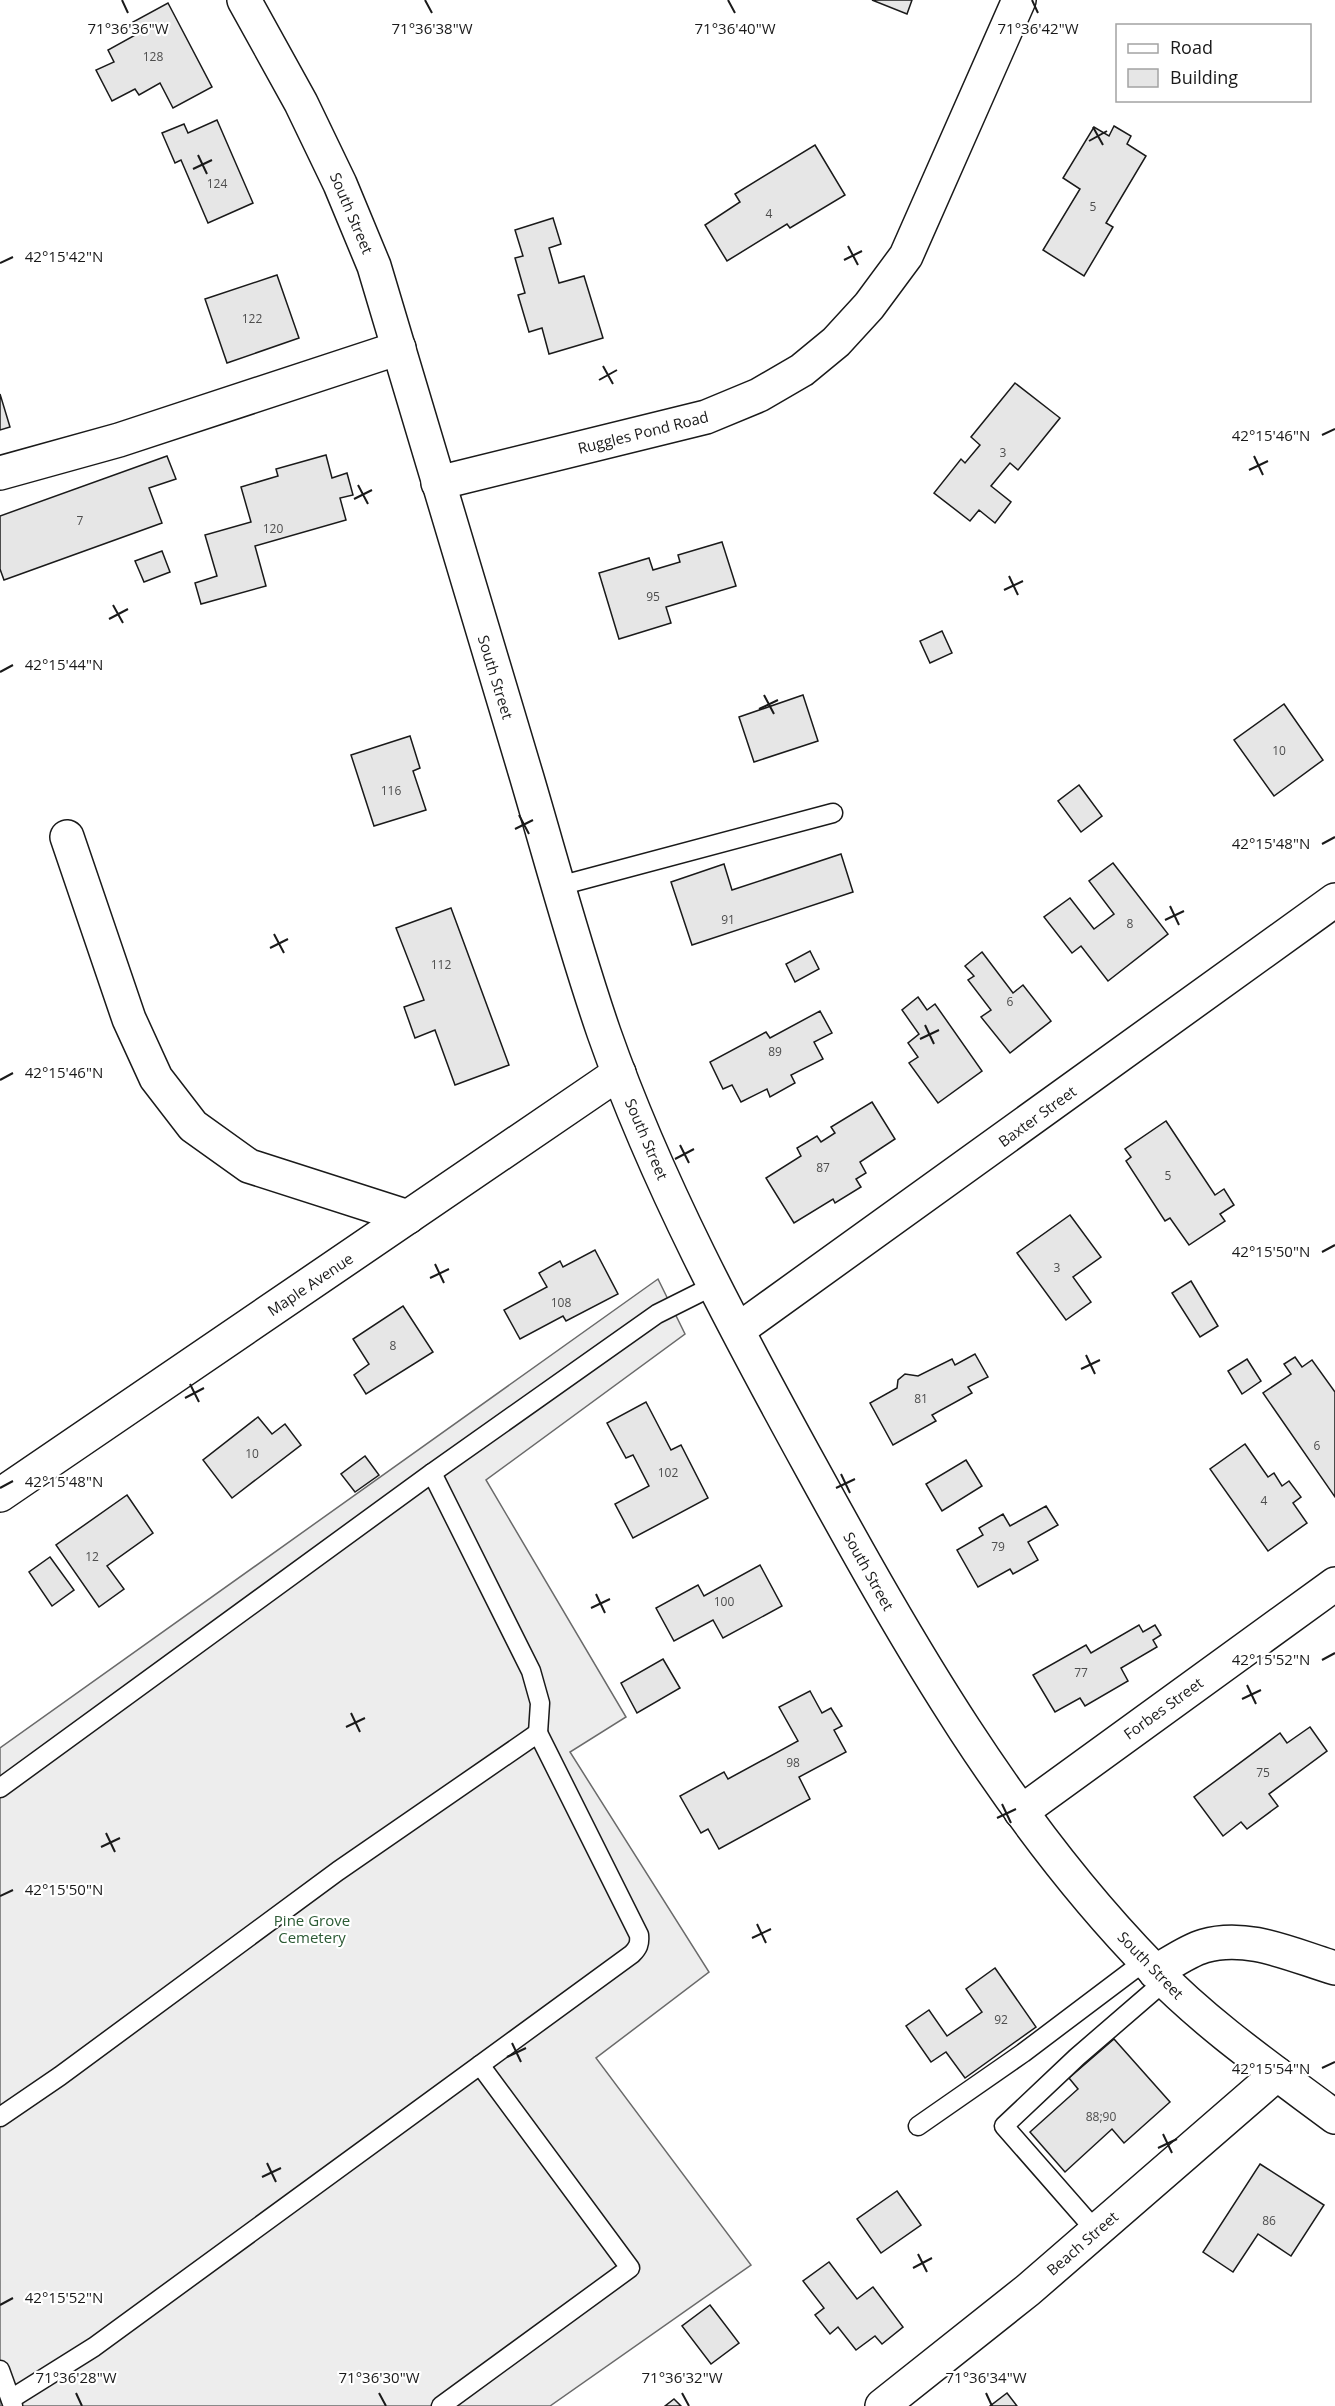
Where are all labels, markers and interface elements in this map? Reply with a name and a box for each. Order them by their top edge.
text: 71°36'36"W [88,18,169,38]
text: 71°36'38"W [392,18,473,38]
text: 71°36'40"W [695,18,776,38]
text: 71°36'42"W [998,18,1079,38]
legend [1116,24,1311,102]
text: Road [1170,35,1213,59]
house number: 128 [143,48,163,65]
text: Building [1170,65,1238,89]
street label: South Street [326,169,378,257]
house number: 124 [207,175,227,192]
house number: 5 [1090,198,1097,215]
house number: 4 [766,205,773,222]
text: 42°15'42"N [25,246,103,266]
house number: 122 [242,310,262,327]
street label: Ruggles Pond Road [576,406,710,458]
text: 42°15'46"N [1232,425,1310,445]
house number: 3 [1000,444,1007,461]
house number: 7 [77,512,84,529]
house number: 120 [263,520,283,537]
house number: 95 [646,588,660,605]
street label: South Street [474,633,518,721]
text: 42°15'44"N [25,654,103,674]
house number: 10 [1272,742,1286,759]
house number: 116 [381,782,401,799]
text: 42°15'48"N [1232,833,1310,853]
house number: 91 [721,911,735,928]
house number: 8 [1127,915,1134,932]
house number: 112 [431,956,451,973]
house number: 6 [1007,993,1014,1010]
house number: 89 [768,1043,782,1060]
text: 42°15'46"N [25,1062,103,1082]
street label: Baxter Street [994,1081,1080,1151]
street label: South Street [621,1095,673,1183]
house number: 87 [816,1159,830,1176]
house number: 5 [1165,1167,1172,1184]
text: 42°15'50"N [1232,1241,1310,1261]
street label: Maple Avenue [263,1248,357,1320]
house number: 3 [1054,1259,1061,1276]
house number: 108 [551,1294,571,1311]
house number: 8 [390,1337,397,1354]
house number: 81 [914,1390,928,1407]
house number: 6 [1314,1437,1321,1454]
house number: 10 [245,1445,259,1462]
house number: 102 [658,1464,678,1481]
text: 42°15'48"N [25,1471,103,1491]
house number: 4 [1261,1492,1268,1509]
street label: South Street [839,1528,899,1614]
house number: 79 [991,1538,1005,1555]
house number: 12 [85,1548,99,1565]
house number: 100 [714,1593,734,1610]
text: 42°15'52"N [1232,1649,1310,1669]
house number: 77 [1074,1664,1088,1681]
street label: Forbes Street [1119,1672,1207,1744]
house number: 98 [786,1754,800,1771]
house number: 75 [1256,1764,1270,1781]
text: 42°15'50"N [25,1879,103,1899]
park label: Pine Grove Cemetery [274,1910,350,1947]
street label: South Street [1114,1927,1188,2003]
house number: 92 [994,2011,1008,2028]
text: 42°15'54"N [1232,2058,1310,2078]
house number: 88;90 [1086,2108,1116,2125]
street label: Beach Street [1042,2206,1122,2280]
house number: 86 [1262,2212,1276,2229]
text: 42°15'52"N [25,2287,103,2307]
text: 71°36'28"W [36,2367,117,2387]
text: 71°36'30"W [339,2367,420,2387]
text: 71°36'32"W [642,2367,723,2387]
text: 71°36'34"W [946,2367,1027,2387]

